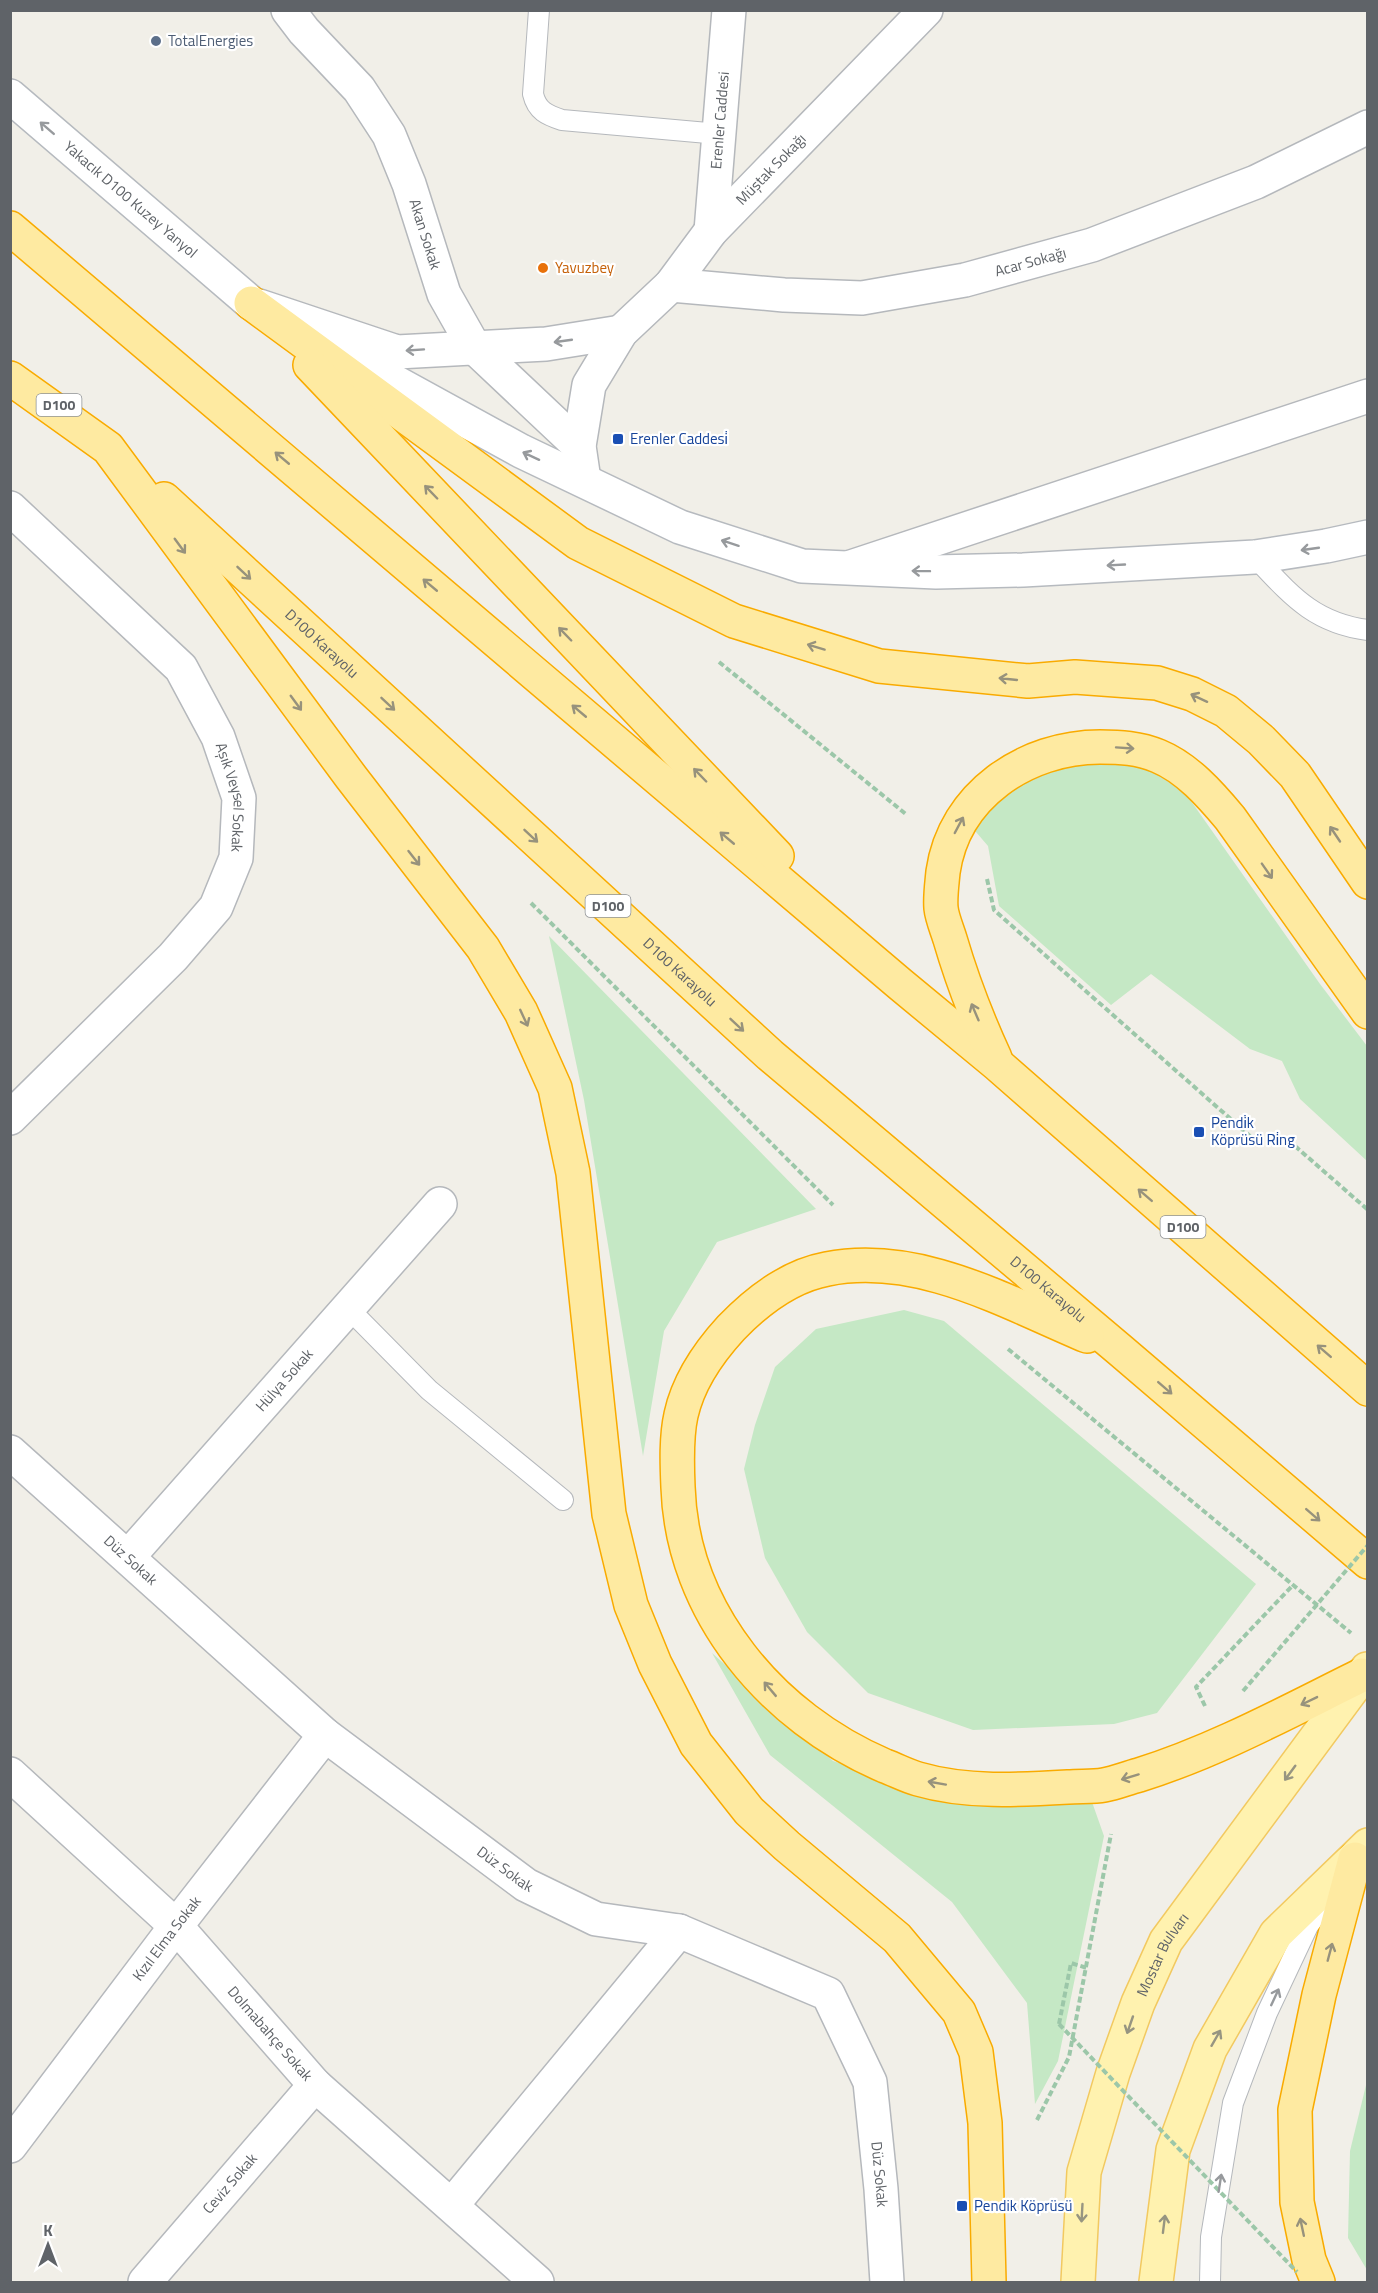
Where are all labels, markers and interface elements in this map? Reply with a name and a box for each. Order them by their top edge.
place label: TotalEnergies [168,29,253,52]
marker: TotalEnergies [149,34,163,48]
street label: Erenler Caddesi [704,71,735,170]
one-way arrow [40,121,55,135]
street label: Müştak Sokağı [730,128,811,210]
street label: Yakacık D100 Kuzey Yanyol [59,135,203,263]
street label: Akan Sokak [403,196,448,272]
street label: Acar Sokağı [992,241,1069,282]
place label: Yavuzbey [555,256,614,279]
marker: Yavuzbey [536,261,550,275]
one-way arrow [554,336,574,347]
one-way arrow [406,345,426,356]
road number: D100 [36,394,82,416]
place label: Erenler Caddesi̇ [630,427,728,450]
marker: Erenler Caddesi̇ [611,432,625,446]
one-way arrow [523,449,541,461]
one-way arrow [274,452,290,465]
one-way arrow [424,485,438,500]
one-way arrow [174,537,186,553]
one-way arrow [721,537,740,548]
one-way arrow [1301,543,1321,554]
one-way arrow [1107,559,1127,570]
one-way arrow [236,565,251,579]
one-way arrow [912,566,932,577]
one-way arrow [423,578,438,592]
street label: D100 Karayolu [280,603,364,683]
one-way arrow [558,626,573,641]
one-way arrow [807,641,826,652]
one-way arrow [998,673,1018,684]
one-way arrow [1191,691,1209,703]
one-way arrow [290,694,302,710]
one-way arrow [380,697,395,711]
one-way arrow [572,704,587,718]
street label: Aşık Veysel Sokak [210,739,251,852]
one-way arrow [1114,742,1134,753]
one-way arrow [693,767,707,782]
one-way arrow [954,817,965,835]
one-way arrow [1329,826,1341,843]
one-way arrow [524,829,539,843]
one-way arrow [719,831,735,844]
one-way arrow [407,850,420,866]
one-way arrow [1261,863,1273,879]
road number: D100 [586,895,630,917]
street label: D100 Karayolu [638,932,722,1012]
one-way arrow [969,1003,980,1021]
one-way arrow [518,1009,530,1027]
one-way arrow [729,1018,744,1032]
place label: Pendi̇k Köprüsü Ri̇ng [1211,1111,1295,1151]
marker: Pendi̇k Köprüsü Ri̇ng [1192,1125,1206,1139]
one-way arrow [1138,1188,1153,1202]
road number: D100 [1160,1216,1206,1238]
street label: D100 Karayolu [1005,1250,1091,1328]
street label: Hülya Sokak [250,1343,318,1416]
one-way arrow [1316,1344,1331,1358]
one-way arrow [1157,1381,1172,1395]
one-way arrow [1305,1508,1320,1522]
street label: Düz Sokak [99,1529,163,1590]
one-way arrow [763,1681,776,1697]
one-way arrow [1301,1695,1319,1707]
one-way arrow [1284,1765,1296,1781]
one-way arrow [1121,1772,1140,1783]
one-way arrow [928,1777,947,1788]
street label: Düz Sokak [472,1840,537,1898]
street label: Kızıl Elma Sokak [126,1891,206,1986]
street label: Mostar Bulvarı [1130,1908,1194,2000]
one-way arrow [1325,1943,1337,1962]
street label: Dolmabahçe Sokak [222,1981,319,2086]
one-way arrow [1269,1988,1281,2006]
one-way arrow [1124,2015,1135,2034]
one-way arrow [1210,2030,1222,2047]
street label: Düz Sokak [865,2140,894,2208]
street label: Ceviz Sokak [197,2148,262,2219]
one-way arrow [1215,2173,1226,2193]
place label: Pendik Köprüsü [974,2194,1072,2217]
marker: Pendik Köprüsü [955,2199,969,2213]
one-way arrow [1076,2202,1087,2222]
north arrow [18,2215,78,2275]
one-way arrow [1158,2215,1169,2235]
one-way arrow [1296,2217,1307,2237]
text: K [43,2218,53,2242]

